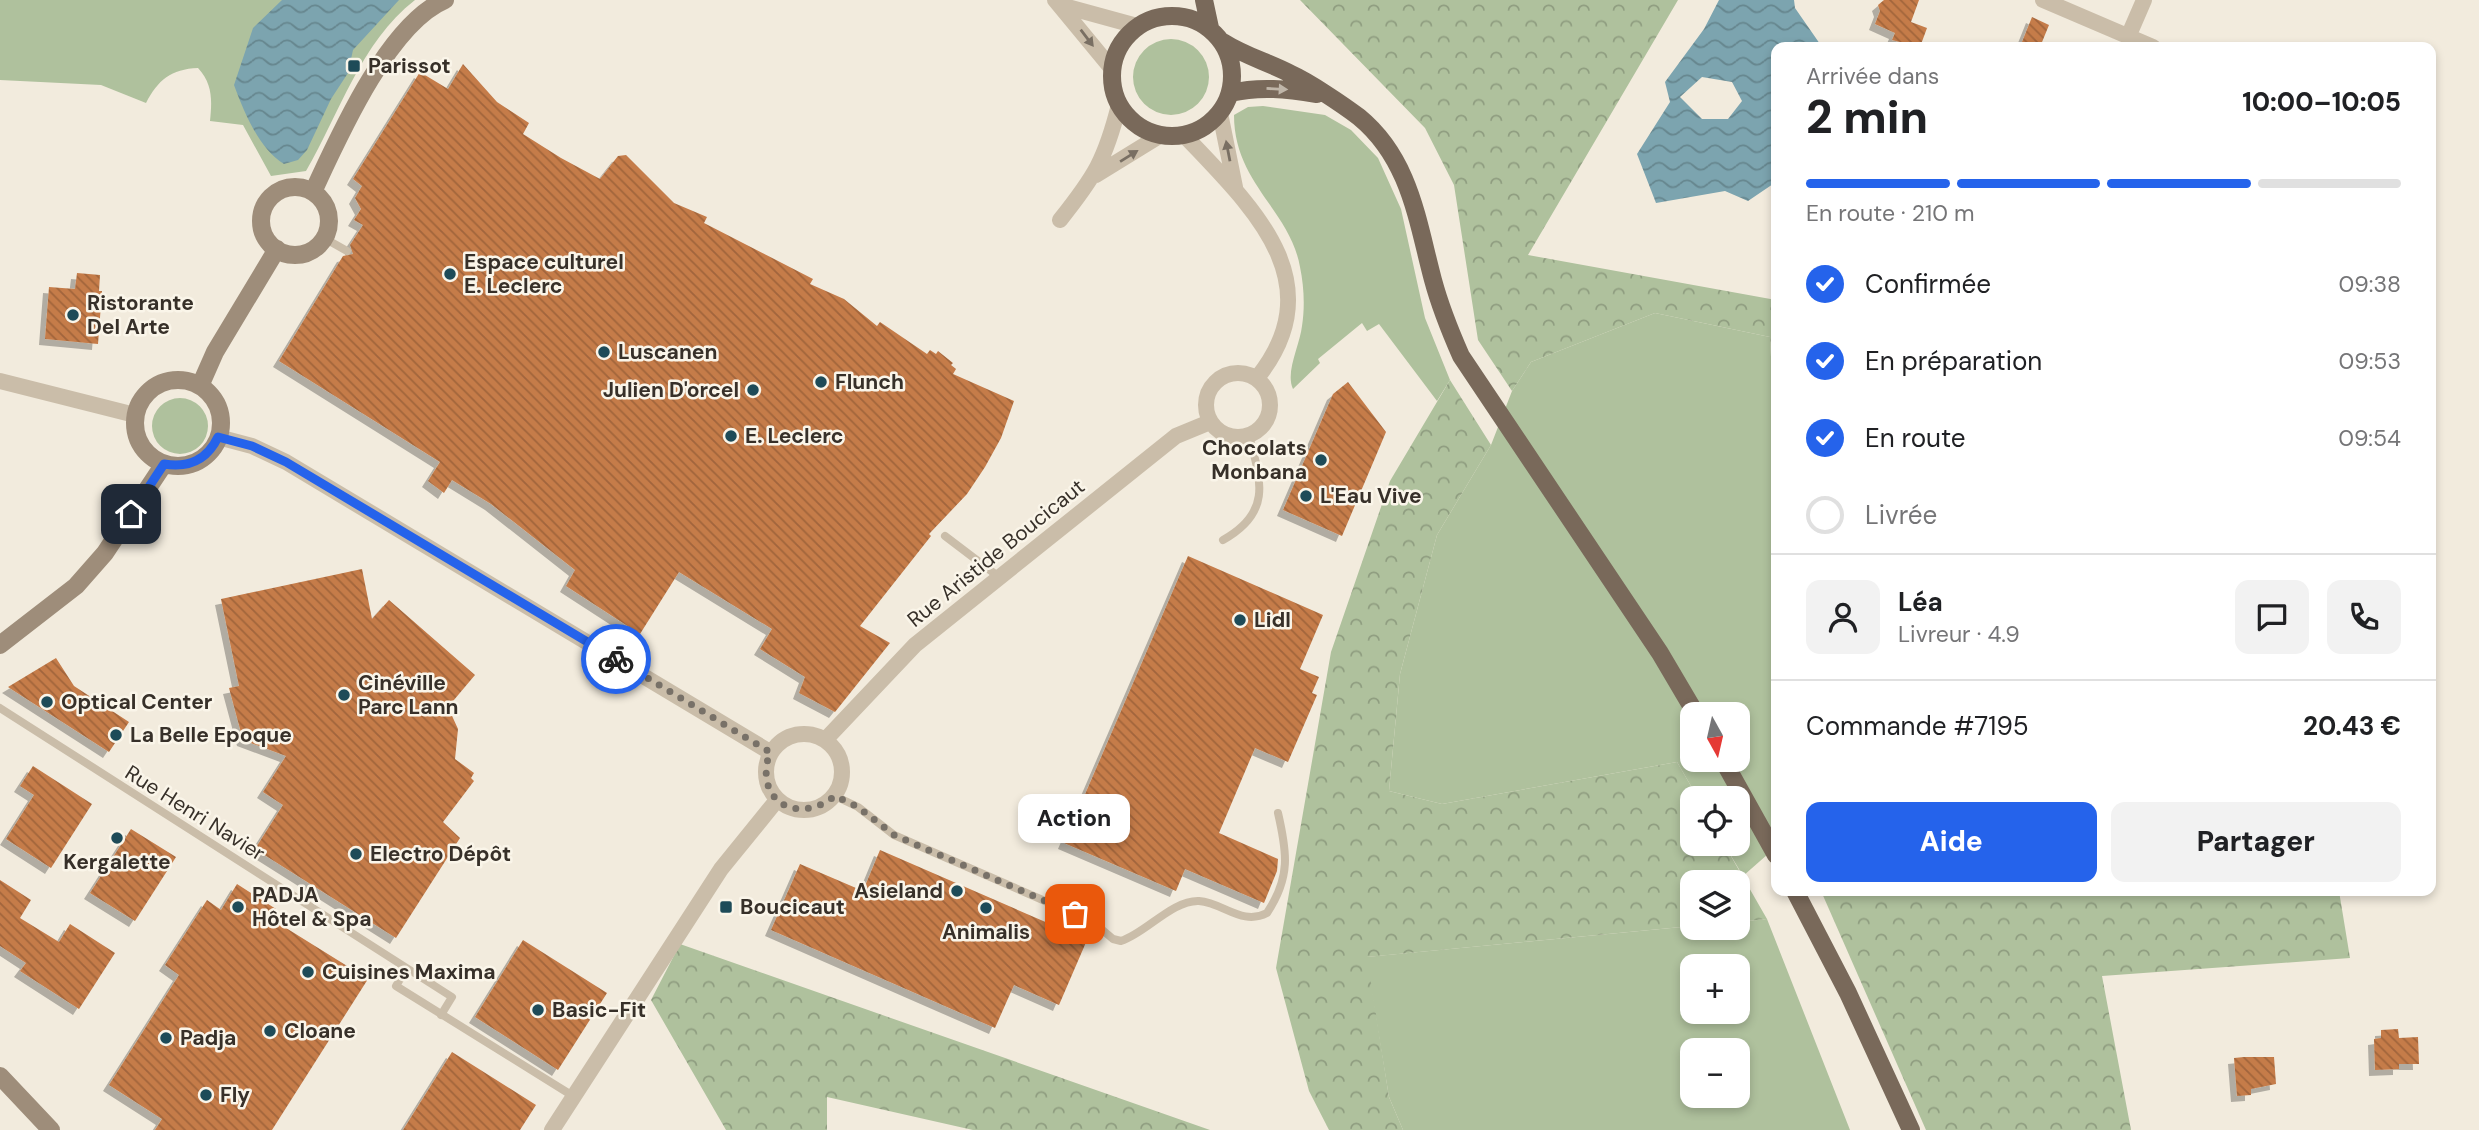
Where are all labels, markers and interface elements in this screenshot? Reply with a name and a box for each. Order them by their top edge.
one-way arrow [1080,29,1094,47]
place label: Parissot [368,52,451,80]
marker: Parissot [346,58,362,74]
text: Arrivée dans [1806,61,1939,91]
one-way arrow [1266,83,1288,94]
text: 10:00–10:05 [2242,85,2401,119]
text: 2 min [1806,87,1928,147]
one-way arrow [1222,140,1233,162]
one-way arrow [1119,149,1138,162]
text: En route · 210 m [1806,198,1975,228]
place label: Espace culturel E. Leclerc [464,248,624,300]
icon: check [1806,265,1844,303]
marker: Espace culturel E. Leclerc [442,266,458,282]
text: Confirmée [1865,267,1991,301]
text: 09:38 [2339,269,2401,299]
place label: Ristorante Del Arte [87,289,194,341]
marker: Ristorante Del Arte [65,307,81,323]
place label: Luscanen [618,338,717,366]
icon: check [1806,342,1844,380]
marker: Luscanen [596,344,612,360]
text: En préparation [1865,344,2042,378]
text: 09:53 [2339,346,2401,376]
place label: Flunch [835,368,904,396]
marker: Flunch [813,374,829,390]
place label: Julien D'orcel [603,376,739,404]
marker: Julien D'orcel [745,382,761,398]
icon: check [1806,419,1844,457]
text: En route [1865,421,1966,455]
place label: E. Leclerc [745,422,844,450]
text: 09:54 [2338,423,2401,453]
marker: E. Leclerc [723,428,739,444]
place label: Chocolats Monbana [1202,434,1307,486]
marker: Chocolats Monbana [1313,452,1329,468]
street label: Rue Aristide Boucicaut [901,473,1091,633]
place label: L'Eau Vive [1320,482,1422,510]
pin [101,484,161,544]
marker: L'Eau Vive [1298,488,1314,504]
icon: home [112,495,150,533]
text: Livrée [1865,498,1937,532]
button: person [1806,580,1880,654]
button: chat [2235,580,2309,654]
button: phone [2327,580,2401,654]
text: Léa [1898,585,1943,619]
place label: Lidl [1254,606,1291,634]
marker: Lidl [1232,612,1248,628]
text: Livreur · 4.9 [1898,619,2020,649]
courier [581,624,651,694]
icon: bike [597,640,635,678]
place label: Cinéville Parc Lann [358,669,459,721]
marker: Cinéville Parc Lann [336,687,352,703]
place label: Optical Center [61,688,213,716]
marker: Optical Center [39,694,55,710]
north arrow [1680,702,1750,772]
map controls [1680,702,1750,1108]
text: Commande #7195 [1806,709,2029,743]
text: 20.43 € [2303,709,2401,743]
place label: La Belle Epoque [130,721,292,749]
marker: La Belle Epoque [108,727,124,743]
street label: Rue Henri Navier [120,759,270,867]
button: locate [1680,786,1750,856]
callout: Action [1019,795,1131,844]
button: Aide [1806,802,2097,882]
button: Partager [2111,802,2401,882]
text: Action [1037,803,1111,833]
marker: Kergalette [109,830,125,846]
place label: Electro Dépôt [370,840,511,868]
marker: Electro Dépôt [348,846,364,862]
place label: Kergalette [63,848,171,876]
button: layers [1680,870,1750,940]
place label: Asieland [854,877,943,905]
place label: PADJA Hôtel & Spa [252,881,371,933]
marker: Asieland [949,883,965,899]
pin [1045,884,1105,944]
place label: Boucicaut [740,893,845,921]
icon: bag [1056,895,1094,933]
marker: PADJA Hôtel & Spa [230,899,246,915]
marker: Boucicaut [718,899,734,915]
marker: Animalis [978,900,994,916]
place label: Animalis [942,918,1030,946]
button: + [1680,954,1750,1024]
place label: Cuisines Maxima [322,958,496,986]
marker: Cuisines Maxima [300,964,316,980]
place label: Basic-Fit [552,996,646,1024]
marker: Basic-Fit [530,1002,546,1018]
place label: Cloane [284,1017,356,1045]
marker: Cloane [262,1023,278,1039]
place label: Padja [180,1024,236,1052]
marker: Padja [158,1030,174,1046]
button: − [1680,1038,1750,1108]
place label: Fly [220,1081,250,1109]
marker: Fly [198,1087,214,1103]

